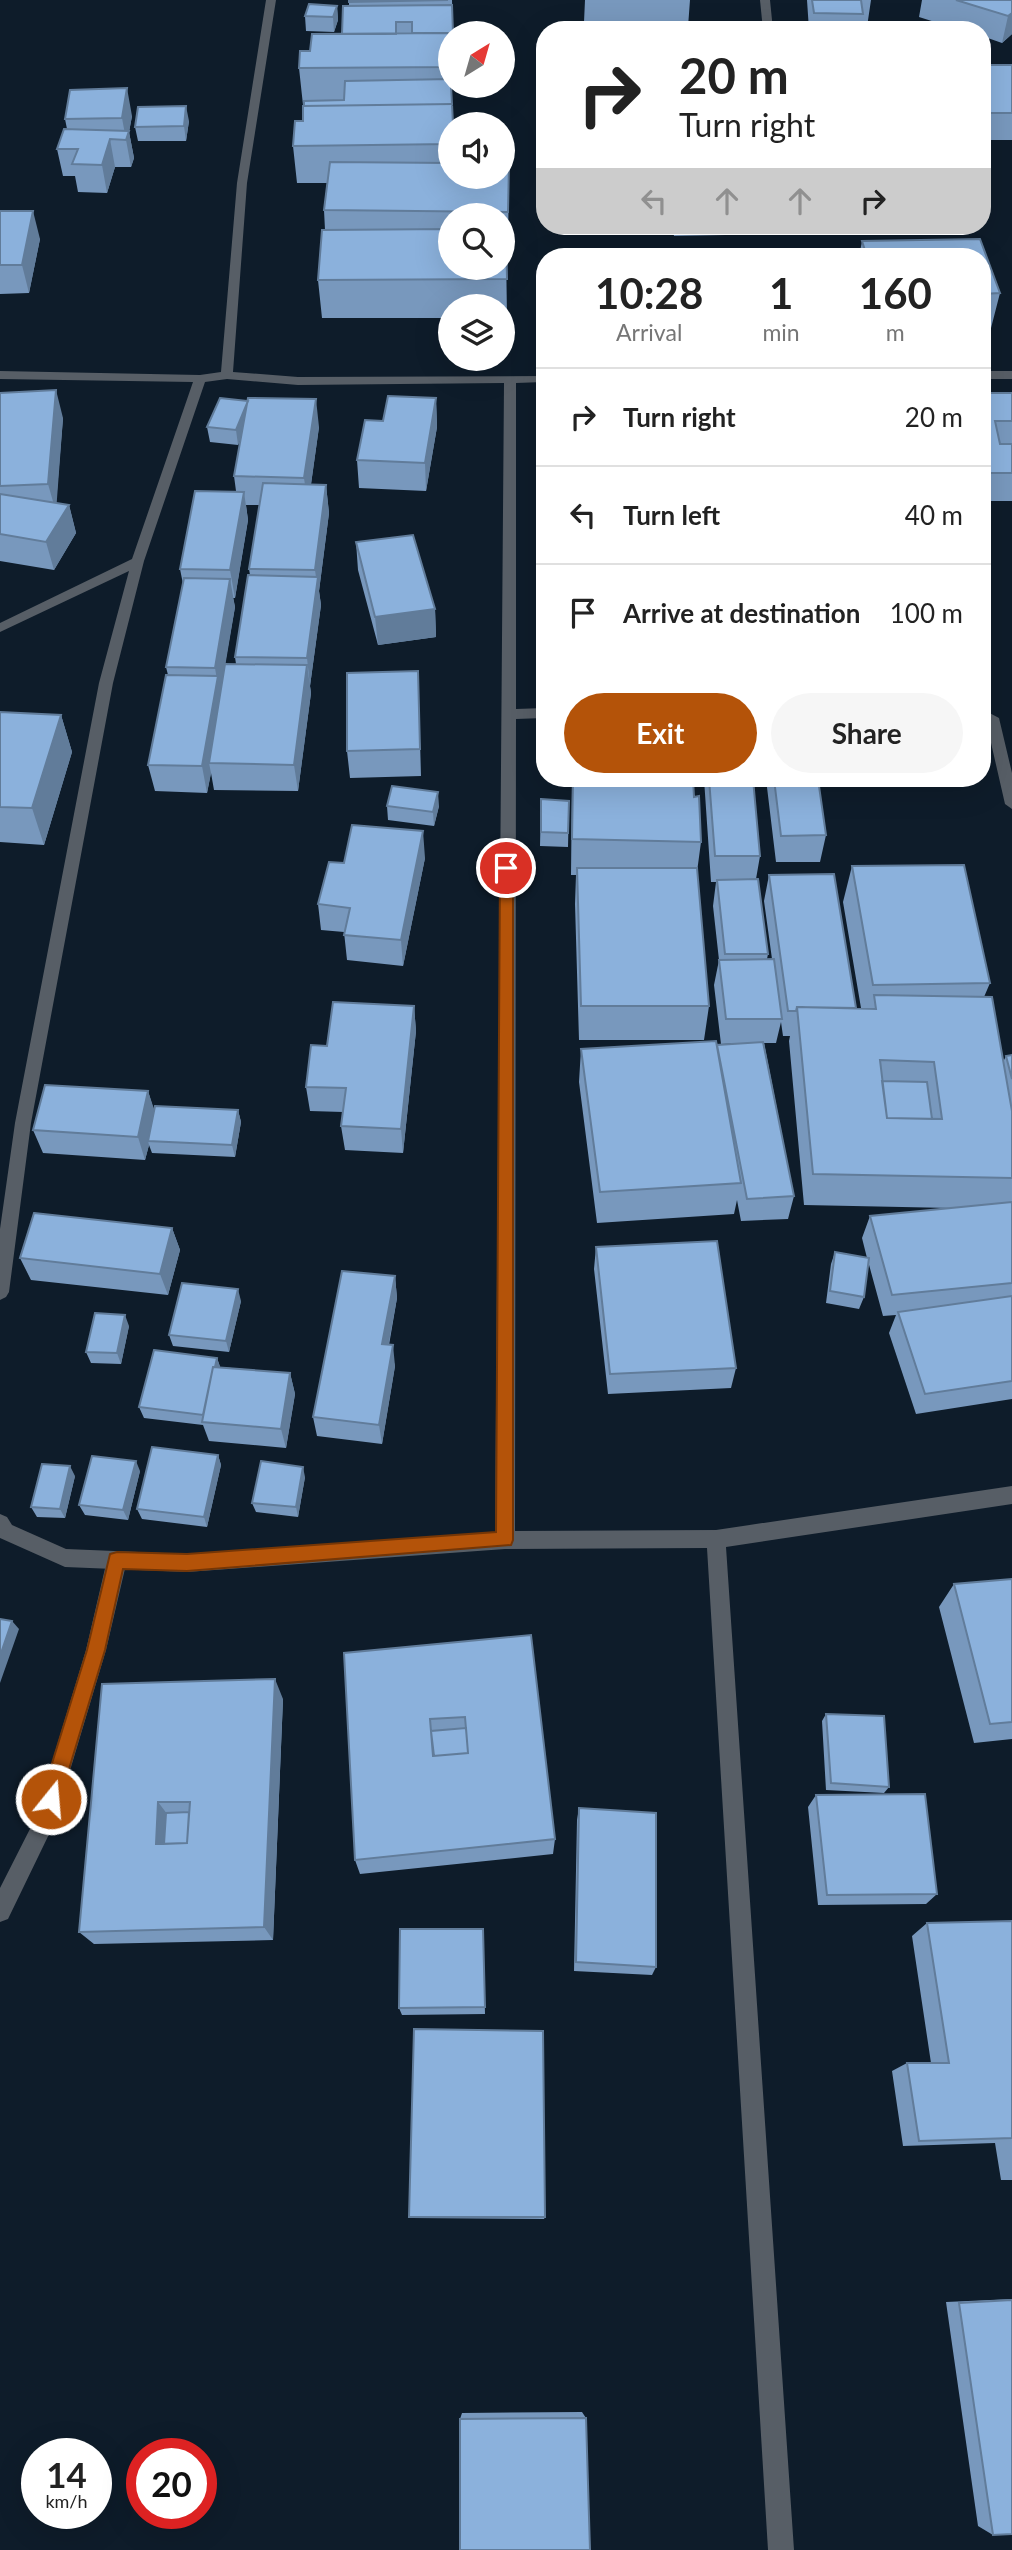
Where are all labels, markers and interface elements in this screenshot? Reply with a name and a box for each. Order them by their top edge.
north arrow [438,21,514,98]
map controls [438,21,515,371]
text: 20 m [679,46,789,104]
icon: right [564,49,655,140]
text: Turn right [679,105,815,144]
button: sound [438,112,515,189]
icon: left [635,182,673,220]
icon: ahead [708,182,746,220]
icon: ahead [781,182,819,220]
icon: right [854,182,892,220]
button: search [438,203,515,280]
text: 10:28 [595,268,703,318]
text: 1 [769,268,793,318]
text: 160 [859,268,932,318]
button: layers [438,294,515,371]
text: Arrival [616,318,682,346]
text: min [762,318,800,346]
text: m [886,318,905,346]
icon: right [564,398,602,436]
text: Turn right [623,401,736,433]
text: 20 m [905,401,963,433]
icon: left [564,496,602,534]
text: Turn left [623,499,720,531]
text: 40 m [905,499,963,531]
icon: arrive [564,594,602,632]
text: Arrive at destination [623,597,860,629]
text: 100 m [890,597,963,629]
button: Exit [564,693,757,773]
button: Share [771,693,963,773]
pin [476,838,536,898]
icon: arrive [487,849,525,887]
position arrow [14,1762,88,1836]
speed limit sign: 20 [126,2438,217,2529]
text: 14 [46,2453,87,2495]
text: km/h [45,2490,88,2512]

